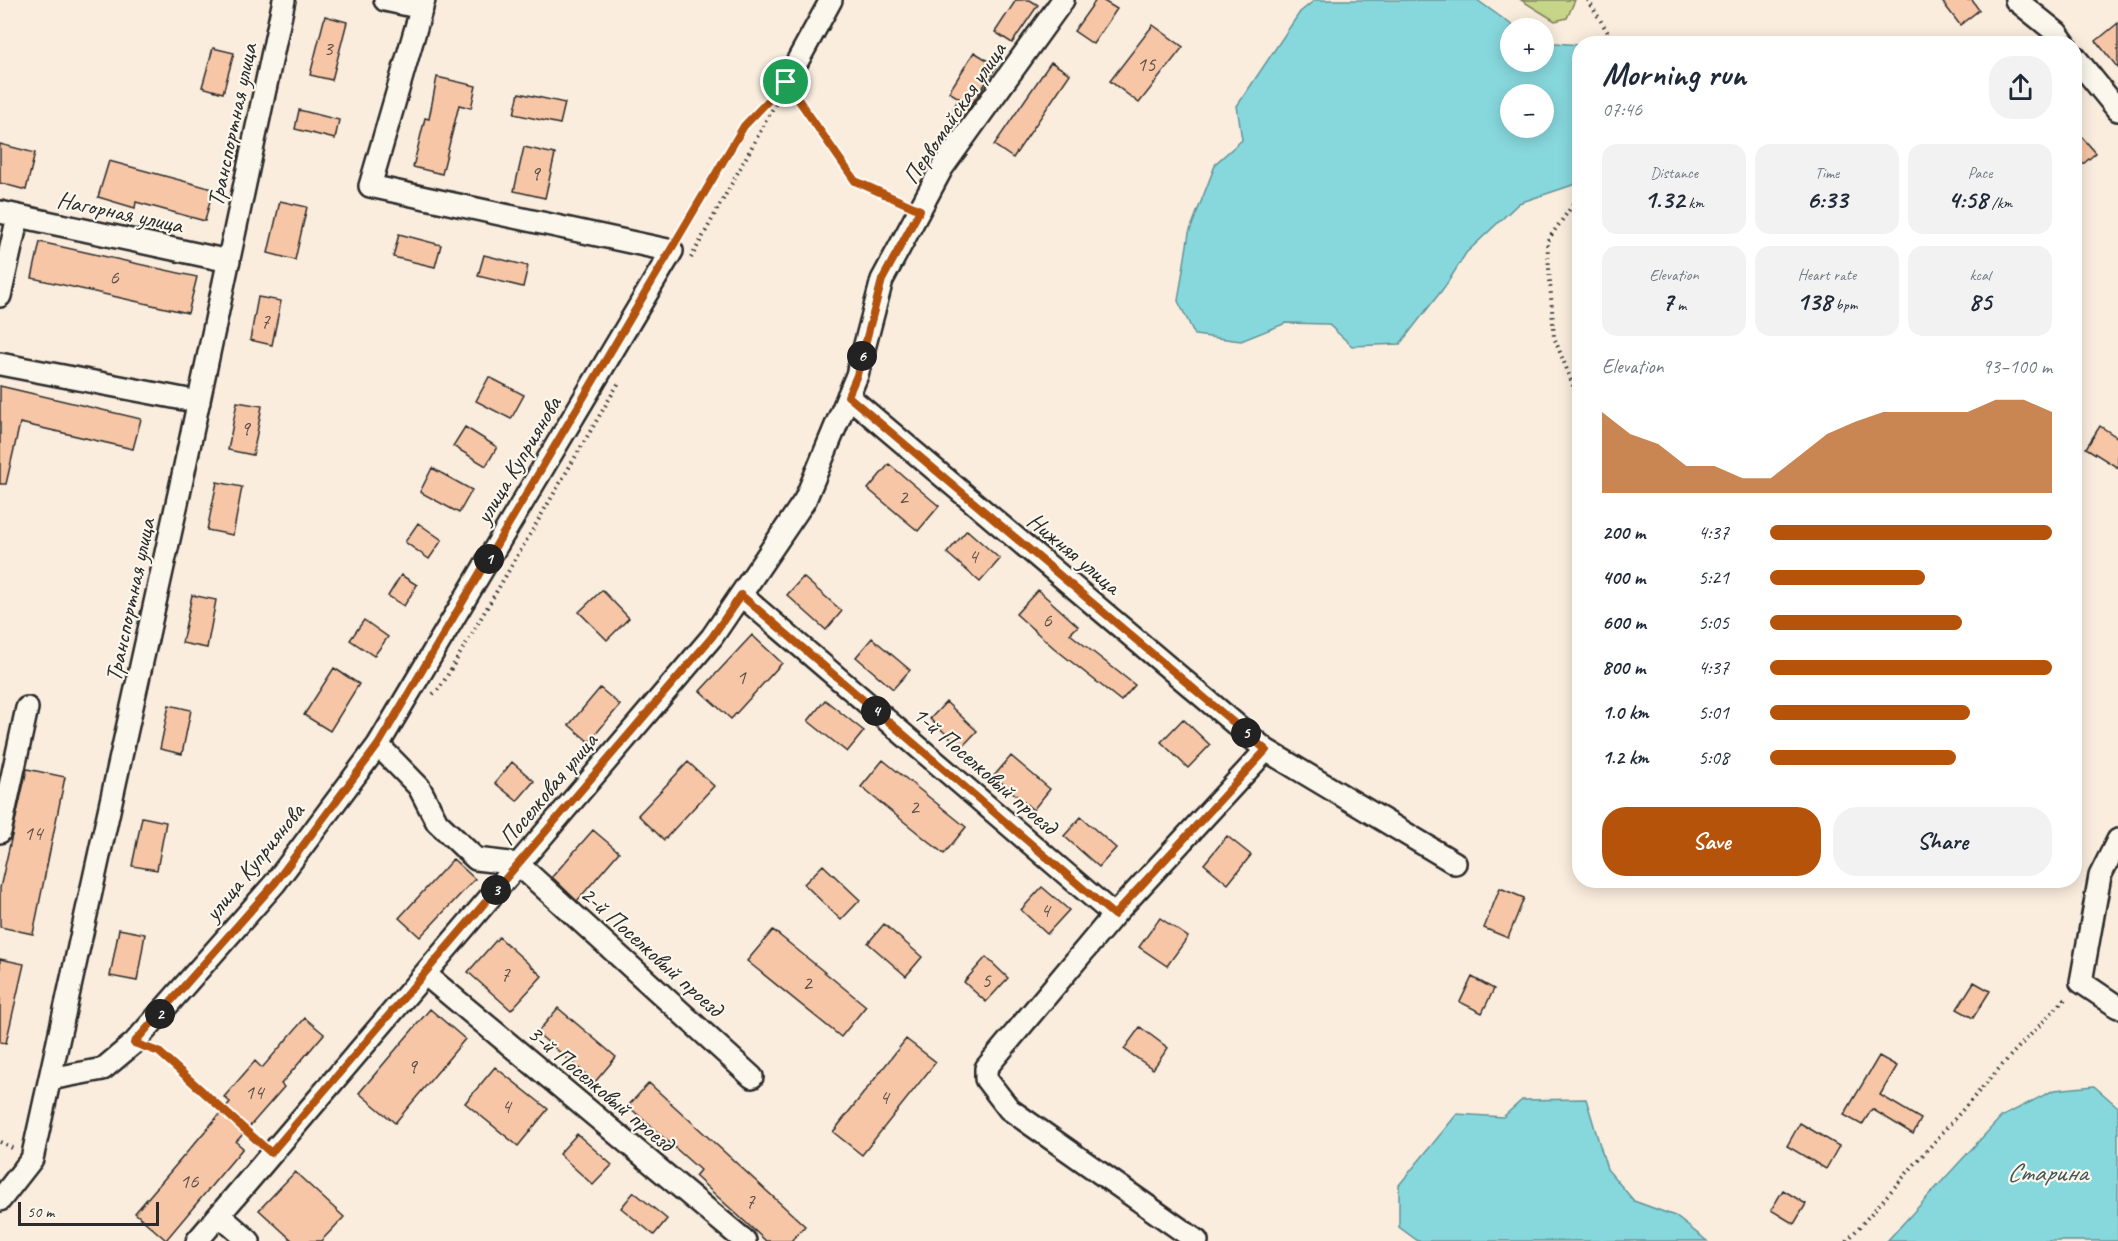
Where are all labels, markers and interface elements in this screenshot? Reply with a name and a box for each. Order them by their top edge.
map controls [1500,18,1554,138]
button: + [1500,18,1554,72]
house number: 3 [323,35,334,61]
street label: Первомайская улица [896,35,1013,190]
street label: Транспортная улица [200,39,264,209]
house number: 15 [1137,51,1157,77]
text: Morning run [1602,53,1746,95]
pin [760,56,811,107]
button: share [1989,56,2052,119]
icon: arrive [769,65,802,98]
button: − [1500,84,1554,138]
text: 07:46 [1602,97,1642,122]
house number: 9 [530,160,541,186]
text: Distance [1650,163,1698,183]
text: Time [1815,163,1839,183]
text: Pace [1968,163,1992,183]
text: 1.32 [1644,183,1684,216]
text: 6:33 [1807,183,1847,216]
text: 4:58 [1948,183,1988,216]
street label: Нагорная улица [55,184,187,240]
text: km [1684,193,1704,213]
text: /km [1988,193,2012,213]
house number: 6 [109,264,119,290]
text: Elevation [1649,265,1699,285]
text: Heart rate [1798,265,1856,285]
text: kcal [1969,265,1991,285]
text: 7 [1662,285,1673,318]
text: 138 [1797,285,1832,318]
text: 85 [1969,285,1991,318]
text: m [1673,295,1686,315]
text: bpm [1832,295,1857,315]
house number: 7 [260,308,271,334]
pin: 6 [847,341,877,371]
text: 6 [858,346,866,366]
text: Elevation [1602,354,1664,379]
text: 93–100 m [1982,354,2052,379]
street label: улица Куприянова [467,390,568,531]
house number: 9 [240,415,251,441]
house number: 2 [898,484,909,510]
street label: Нижняя улица [1021,505,1128,602]
street label: Транспортная улица [98,514,162,684]
text: 200 m [1602,520,1645,545]
text: 4:37 [1698,520,1729,545]
house number: 4 [968,543,980,569]
pin: 1 [474,544,504,574]
text: 1 [485,549,493,569]
text: 400 m [1602,565,1645,590]
text: 5:21 [1698,565,1729,590]
house number: 6 [1042,607,1052,633]
text: 600 m [1602,610,1646,635]
text: 5:05 [1698,610,1729,635]
text: 800 m [1602,655,1645,680]
text: 4:37 [1698,655,1729,680]
house number: 1 [736,664,747,690]
pin: 4 [861,696,891,726]
street label: 1-й Поселковый проезд [906,699,1066,843]
text: 1.0 km [1602,700,1649,725]
text: 5:01 [1698,700,1729,725]
text: 4 [872,701,880,721]
pin: 5 [1231,718,1261,748]
text: 5 [1243,723,1249,743]
street label: Поселковая улица [492,725,605,852]
text: 1.2 km [1602,745,1649,770]
text: 5:08 [1698,745,1729,770]
house number: 2 [909,794,920,820]
street label: улица Куприянова [196,796,312,929]
button: Save [1602,807,1821,876]
button: Share [1833,807,2052,876]
house number: 14 [24,820,45,846]
pin: 3 [481,875,511,905]
street label: 2-й Поселковый проезд [574,879,732,1025]
text: 3 [492,880,500,900]
house number: 4 [1040,897,1052,923]
house number: 7 [500,961,511,987]
house number: 5 [981,967,992,993]
house number: 2 [802,970,813,996]
pin: 2 [145,999,175,1029]
text: 2 [156,1004,164,1024]
street label: 3-й Поселковый проезд [522,1018,682,1160]
house number: 9 [407,1053,418,1079]
house number: 14 [245,1079,266,1105]
house number: 4 [879,1084,891,1110]
house number: 4 [501,1093,513,1119]
water label: Cтарина [2007,1156,2091,1189]
house number: 16 [180,1168,199,1194]
house number: 7 [745,1188,756,1214]
scale bar [18,1199,159,1226]
text: 50 m [27,1202,54,1222]

